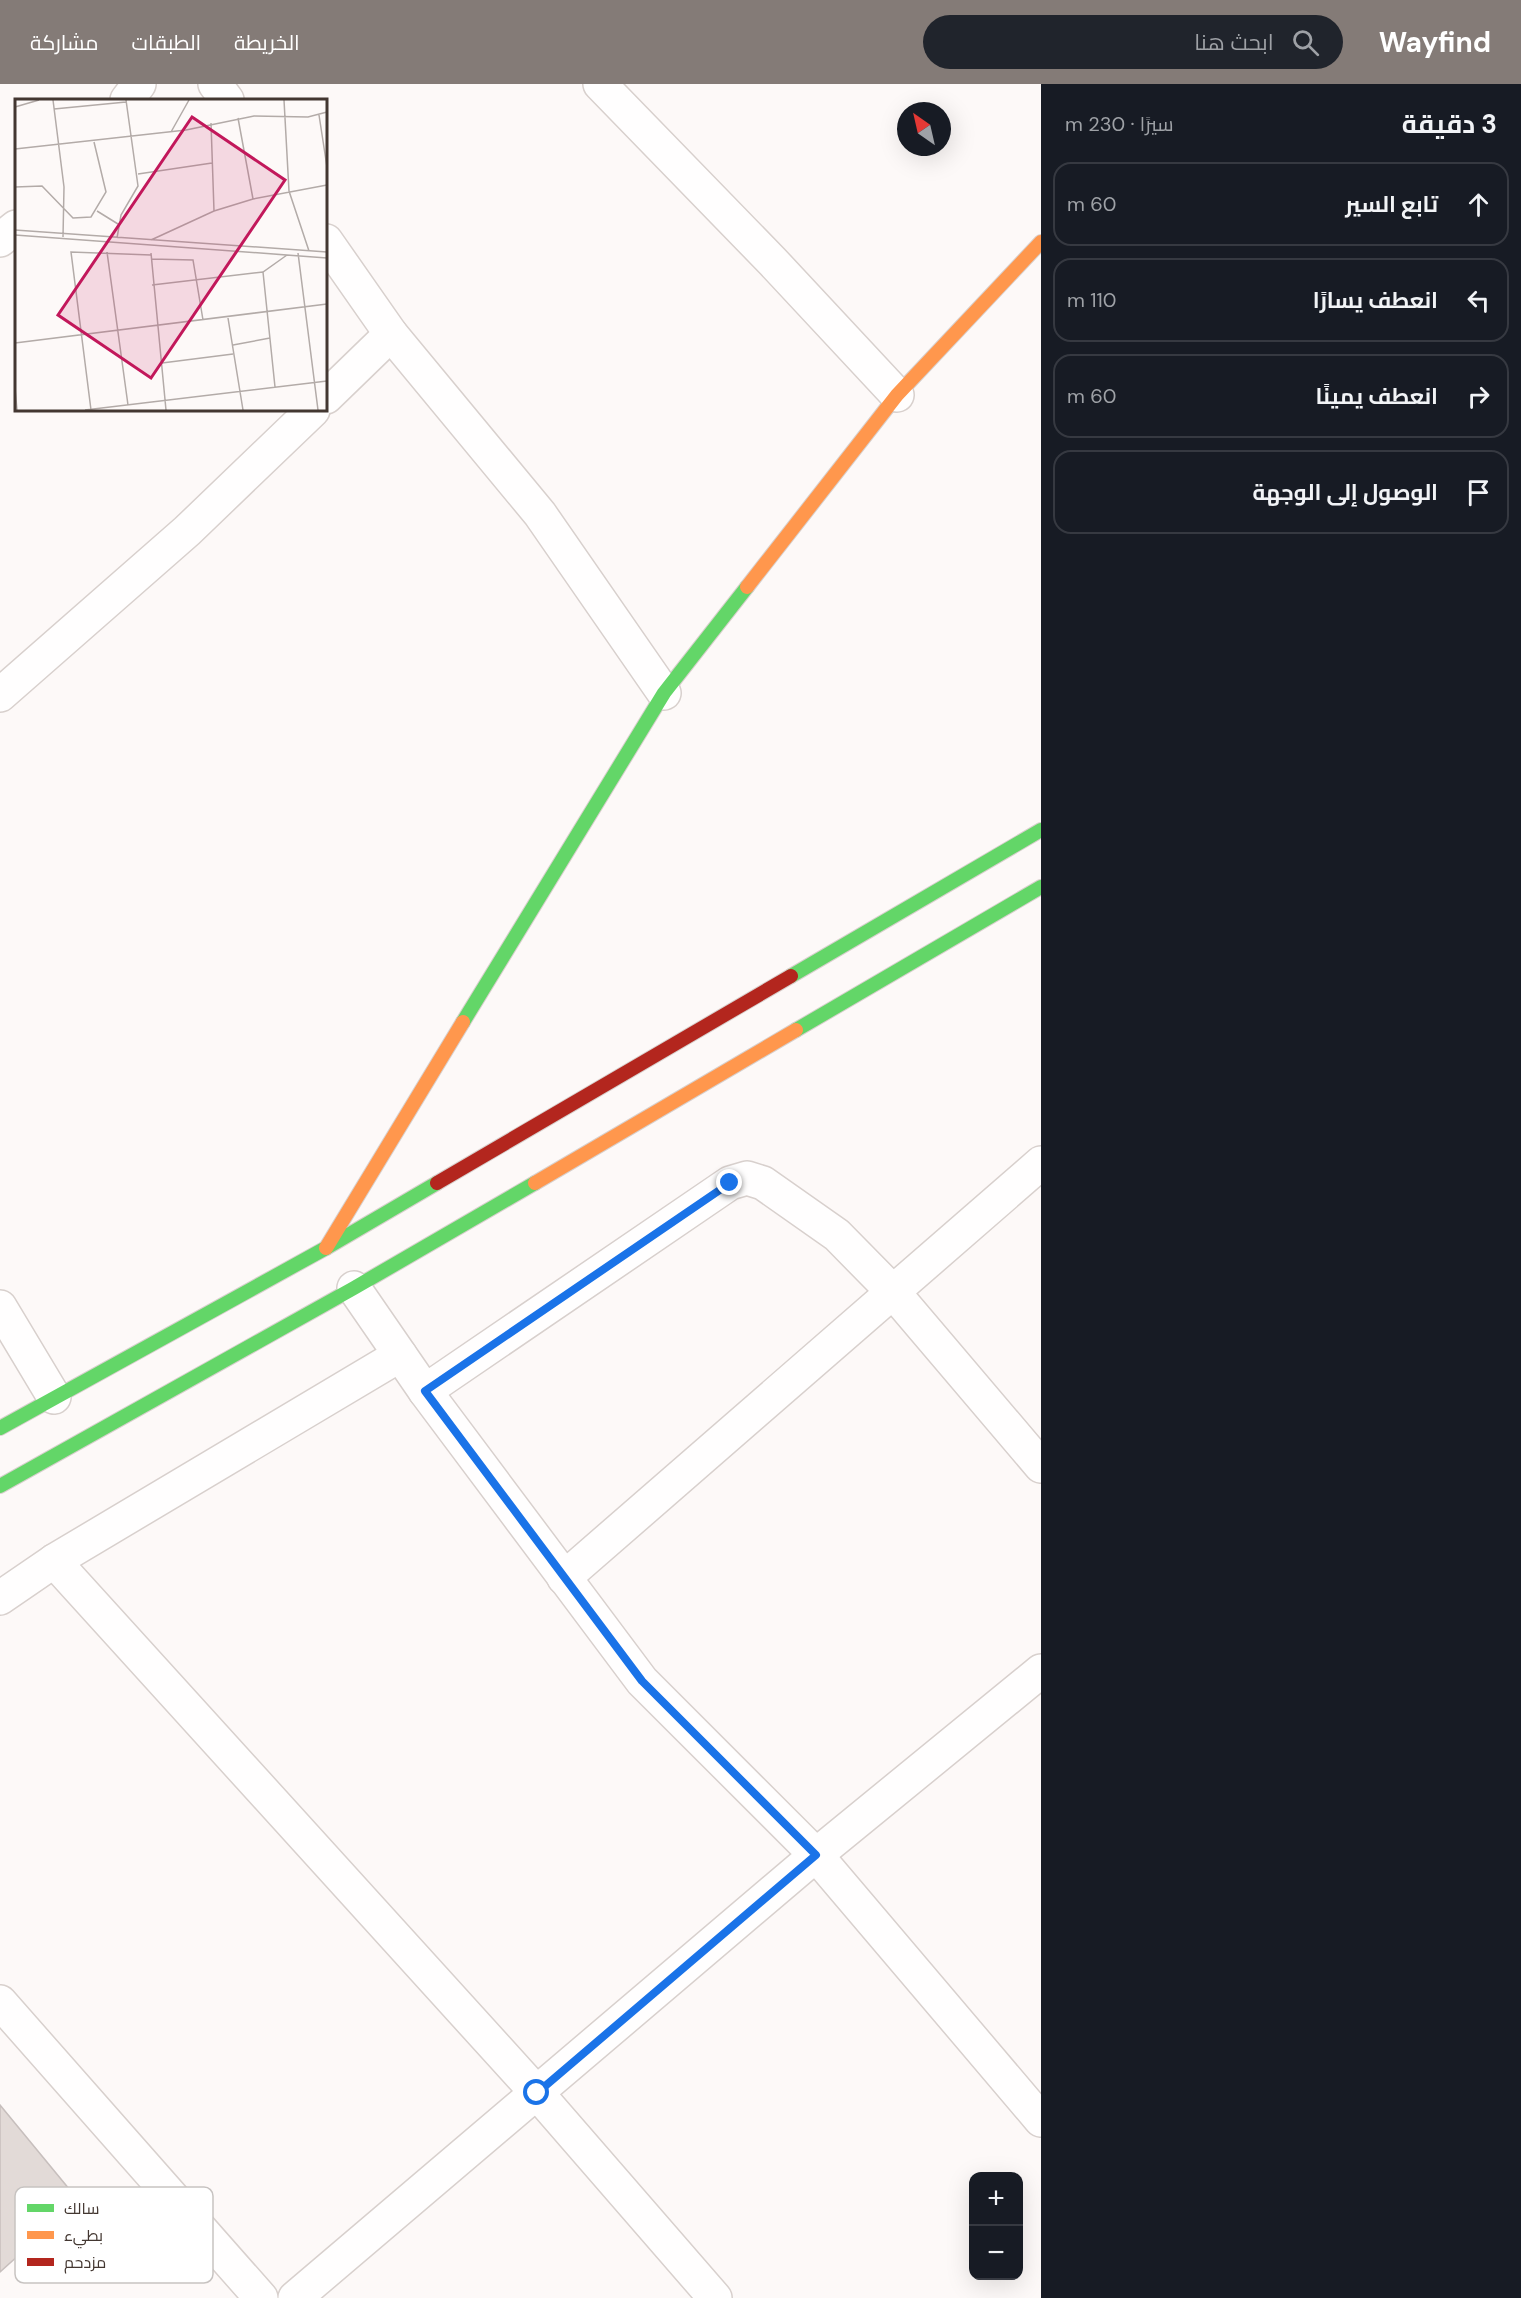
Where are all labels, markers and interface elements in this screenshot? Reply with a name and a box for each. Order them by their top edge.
search box [923,15,1343,69]
text: Wayfind [1379,24,1491,61]
icon: search [1289,26,1322,59]
text: ابحث هنا [1194,28,1274,57]
text: مشاركة [30,29,99,57]
text: الطبقات [132,29,201,57]
text: الخريطة [234,29,300,57]
inset map [15,99,327,411]
north arrow [897,102,951,156]
text: 3 دقيقة [1402,107,1497,141]
text: سيرًا · 230 m [1065,111,1174,137]
icon: ahead [1462,188,1495,221]
text: تابع السير [1345,190,1438,219]
text: 60 m [1067,191,1116,217]
icon: left [1462,284,1495,317]
text: انعطف يسارًا [1313,286,1438,315]
text: 110 m [1067,287,1116,313]
icon: right [1462,380,1495,413]
text: انعطف يمينًا [1316,382,1438,411]
text: 60 m [1067,383,1116,409]
icon: arrive [1462,476,1495,509]
text: الوصول إلى الوجهة [1252,478,1438,507]
route end [716,1169,742,1195]
route start [523,2079,549,2105]
map controls [969,2172,1023,2280]
button: + [969,2172,1023,2226]
legend [15,2187,213,2283]
text: سالك [64,2198,99,2219]
text: بطيء [64,2225,103,2249]
button: − [969,2226,1023,2280]
text: مزدحم [64,2252,106,2274]

